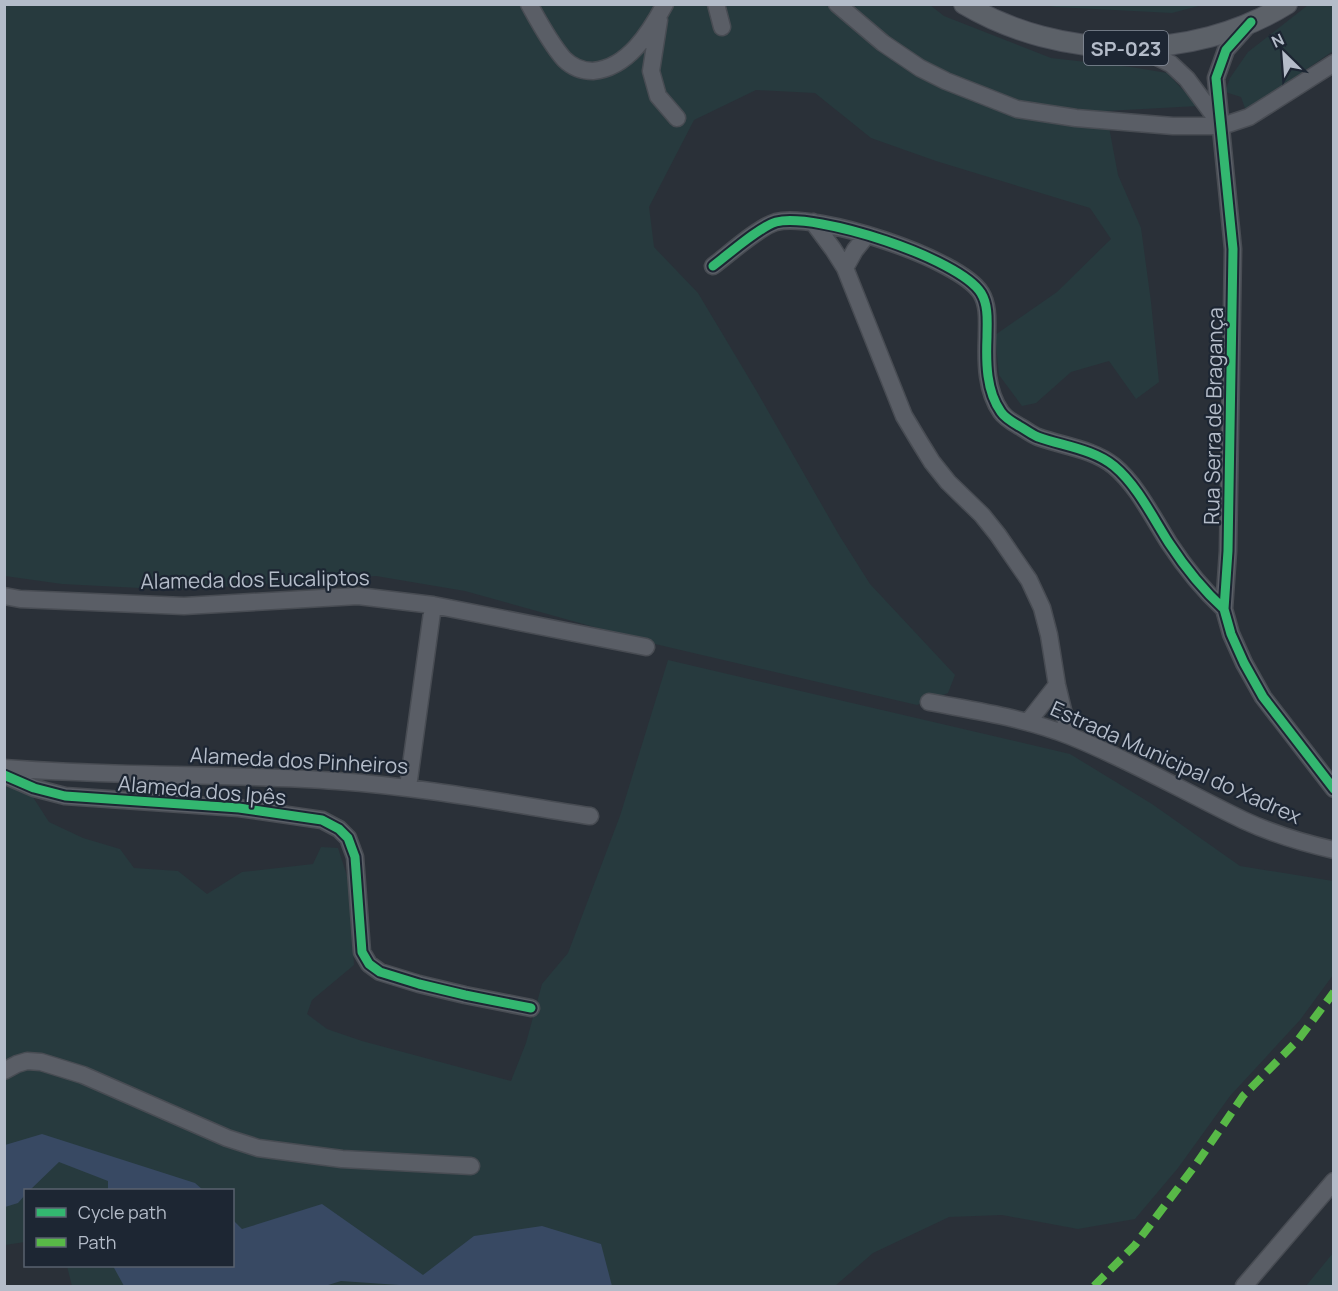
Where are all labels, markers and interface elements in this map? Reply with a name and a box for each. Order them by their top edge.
north arrow [1254,24,1314,84]
text: N [1268,28,1288,53]
road number: SP-023 [1084,31,1168,65]
street label: Rua Serra de Bragança [1197,307,1229,525]
street label: Alameda dos Eucaliptos [140,563,370,595]
street label: Estrada Municipal do Xadrex [1046,694,1306,830]
street label: Alameda dos Pinheiros [189,740,409,780]
street label: Alameda dos Ipês [117,769,287,811]
legend [24,1189,234,1267]
text: Cycle path [78,1200,167,1224]
text: Path [78,1230,116,1254]

